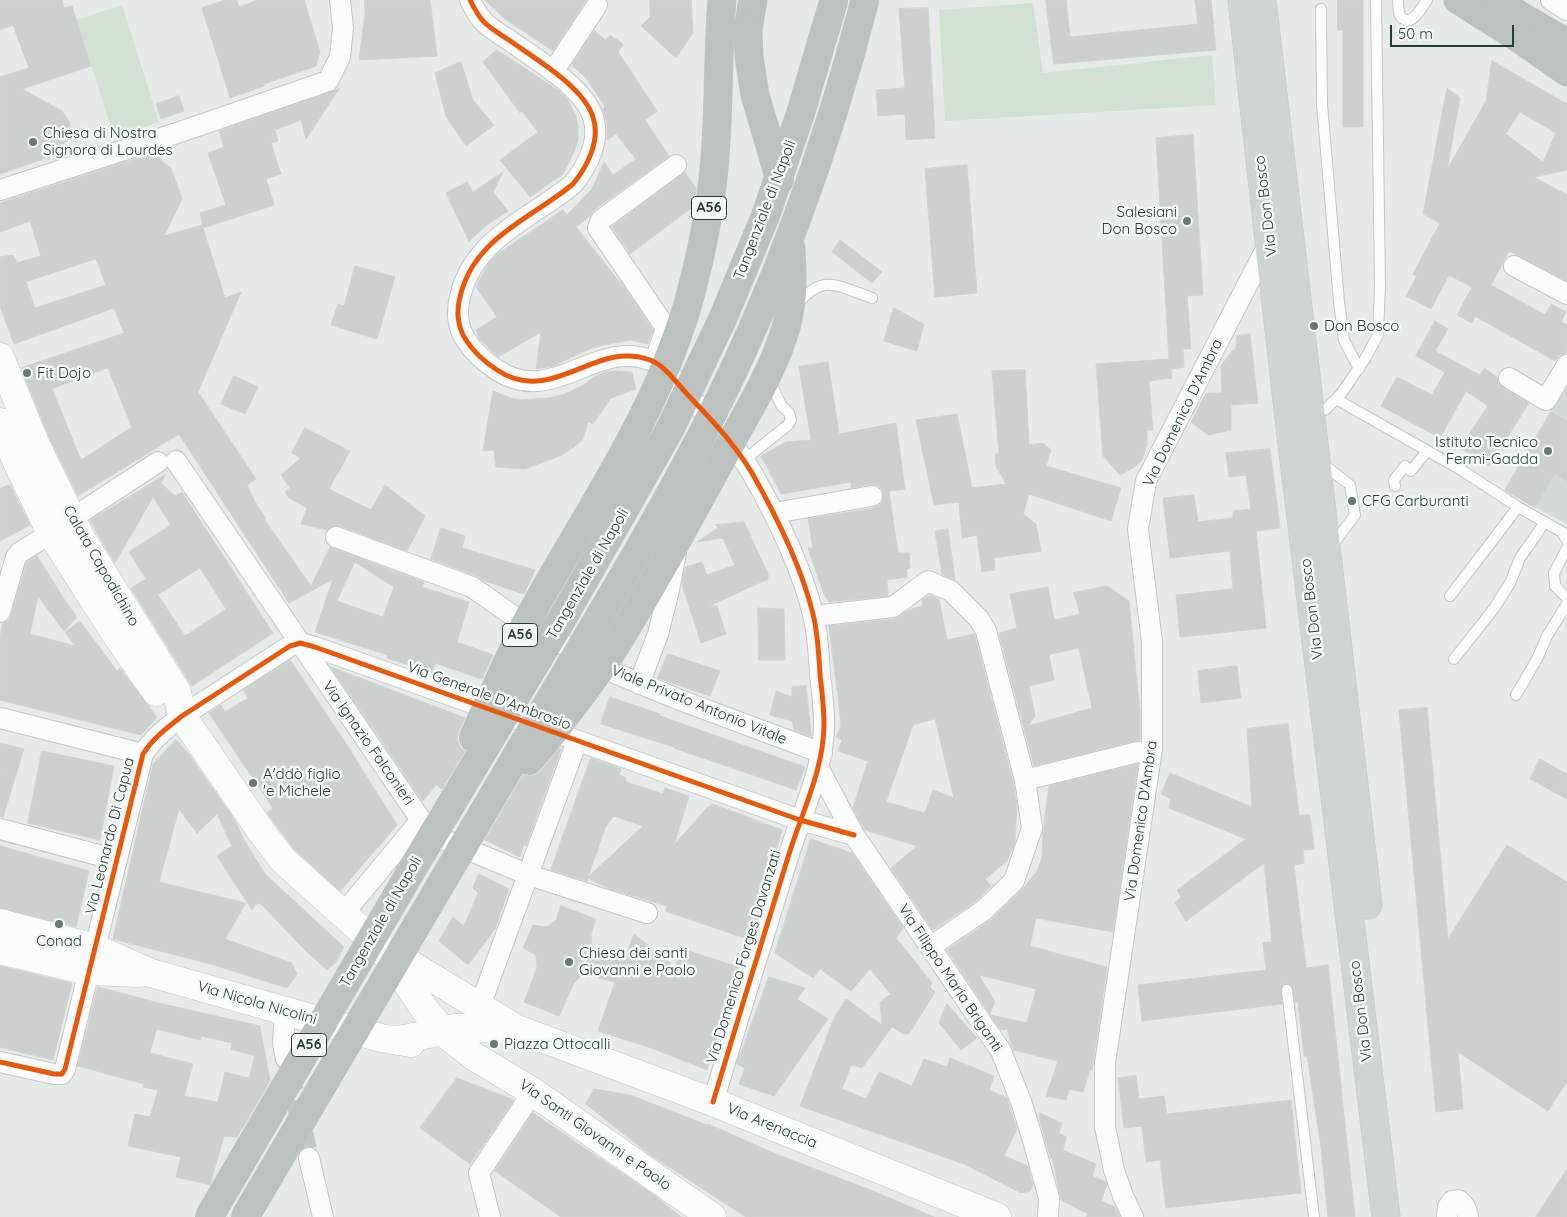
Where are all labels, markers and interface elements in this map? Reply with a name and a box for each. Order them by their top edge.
scale bar [1392,15,1516,47]
text: 50 m [1398,24,1433,43]
place label: Chiesa di Nostra Signora di Lourdes [43,124,173,159]
marker: Chiesa di Nostra Signora di Lourdes [27,136,39,148]
street label: Tangenziale di Napoli [730,138,800,282]
street label: Via Don Bosco [1251,154,1281,258]
road number: A56 [692,197,726,220]
place label: Salesiani Don Bosco [1102,203,1177,238]
marker: Salesiani Don Bosco [1181,215,1193,227]
place label: Don Bosco [1324,317,1399,335]
marker: Don Bosco [1308,320,1320,332]
street label: Via Domenico D'Ambra [1139,336,1227,490]
place label: Fit Dojo [37,364,91,382]
marker: Fit Dojo [21,367,33,379]
place label: Istituto Tecnico Fermi-Gadda [1435,433,1538,468]
marker: Istituto Tecnico Fermi-Gadda [1542,445,1554,457]
place label: CFG Carburanti [1362,492,1469,510]
marker: CFG Carburanti [1346,495,1358,507]
street label: Calata Capodichino [59,502,143,630]
street label: Tangenziale di Napoli [543,505,633,643]
street label: Via Don Bosco [1297,557,1327,661]
road number: A56 [502,624,538,646]
street label: Via Generale D'Ambrosio [405,658,573,734]
street label: Viale Privato Antonio Vitale [609,661,789,749]
street label: Via Ignazio Falconieri [318,677,418,809]
street label: Via Domenico D'Ambra [1121,739,1161,903]
street label: Via Leonardo Di Capua [82,756,138,916]
place label: A'ddò figlio 'e Michele [263,765,341,800]
marker: A'ddò figlio 'e Michele [247,777,259,789]
street label: Via Domenico Forges Davanzati [703,848,785,1066]
street label: Tangenziale di Napoli [336,853,426,991]
street label: Via Filippo Maria Briganti [894,901,1006,1055]
marker: Conad [53,918,65,930]
place label: Conad [36,932,82,950]
place label: Chiesa dei santi Giovanni e Paolo [579,944,695,979]
marker: Chiesa dei santi Giovanni e Paolo [563,956,575,968]
street label: Via Don Bosco [1346,959,1376,1063]
street label: Via Nicola Nicolini [195,977,319,1029]
road number: A56 [292,1034,326,1056]
place label: Piazza Ottocalli [504,1035,610,1053]
marker: Piazza Ottocalli [488,1038,500,1050]
street label: Via Santi Giovanni e Paolo [516,1076,674,1194]
street label: Via Arenaccia [724,1100,820,1152]

